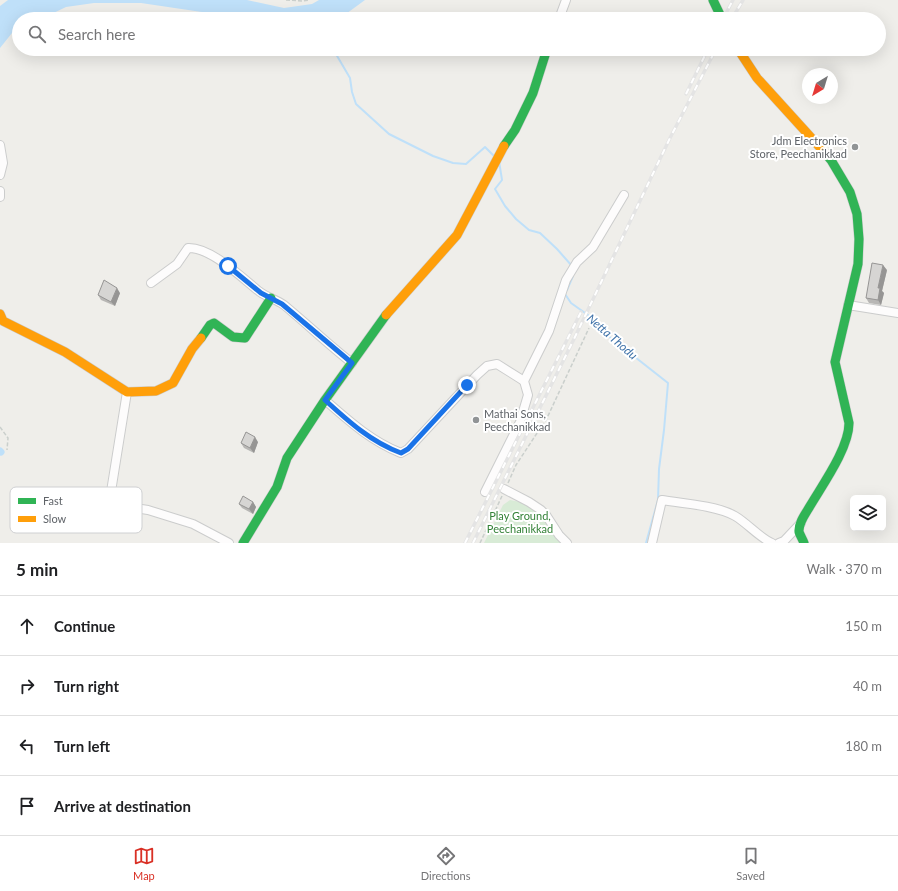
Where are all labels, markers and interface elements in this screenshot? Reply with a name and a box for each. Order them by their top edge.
search box [12,12,886,56]
icon: search [26,23,48,45]
text: Search here [58,25,135,43]
north arrow [802,68,838,104]
place label: Jdm Electronics Store, Peechanikkad [750,134,847,160]
marker: Jdm Electronics Store, Peechanikkad [850,142,860,152]
route start [219,257,237,275]
water label: Netta Thodu [584,311,641,363]
route end [458,376,476,394]
place label: Mathai Sons, Peechanikkad [484,407,550,433]
marker: Mathai Sons, Peechanikkad [471,415,481,425]
legend [10,487,142,533]
text: Fast [43,494,63,507]
map controls [850,495,886,531]
button: layers [850,495,886,531]
park label: Play Ground, Peechanikkad [487,509,553,535]
text: Slow [43,512,67,525]
text: 5 min [16,559,58,580]
text: Walk · 370 m [806,561,882,577]
icon: ahead [16,615,38,637]
text: Continue [54,617,115,635]
text: 150 m [845,618,882,634]
icon: right [16,675,38,697]
text: Turn right [54,677,119,695]
text: 40 m [853,678,882,694]
icon: left [16,735,38,757]
text: Turn left [54,737,110,755]
text: 180 m [845,738,882,754]
icon: arrive [16,795,38,817]
text: Arrive at destination [54,797,191,815]
tab: Map [133,845,155,882]
tab: Directions [421,845,470,882]
tab: Saved [736,845,765,882]

